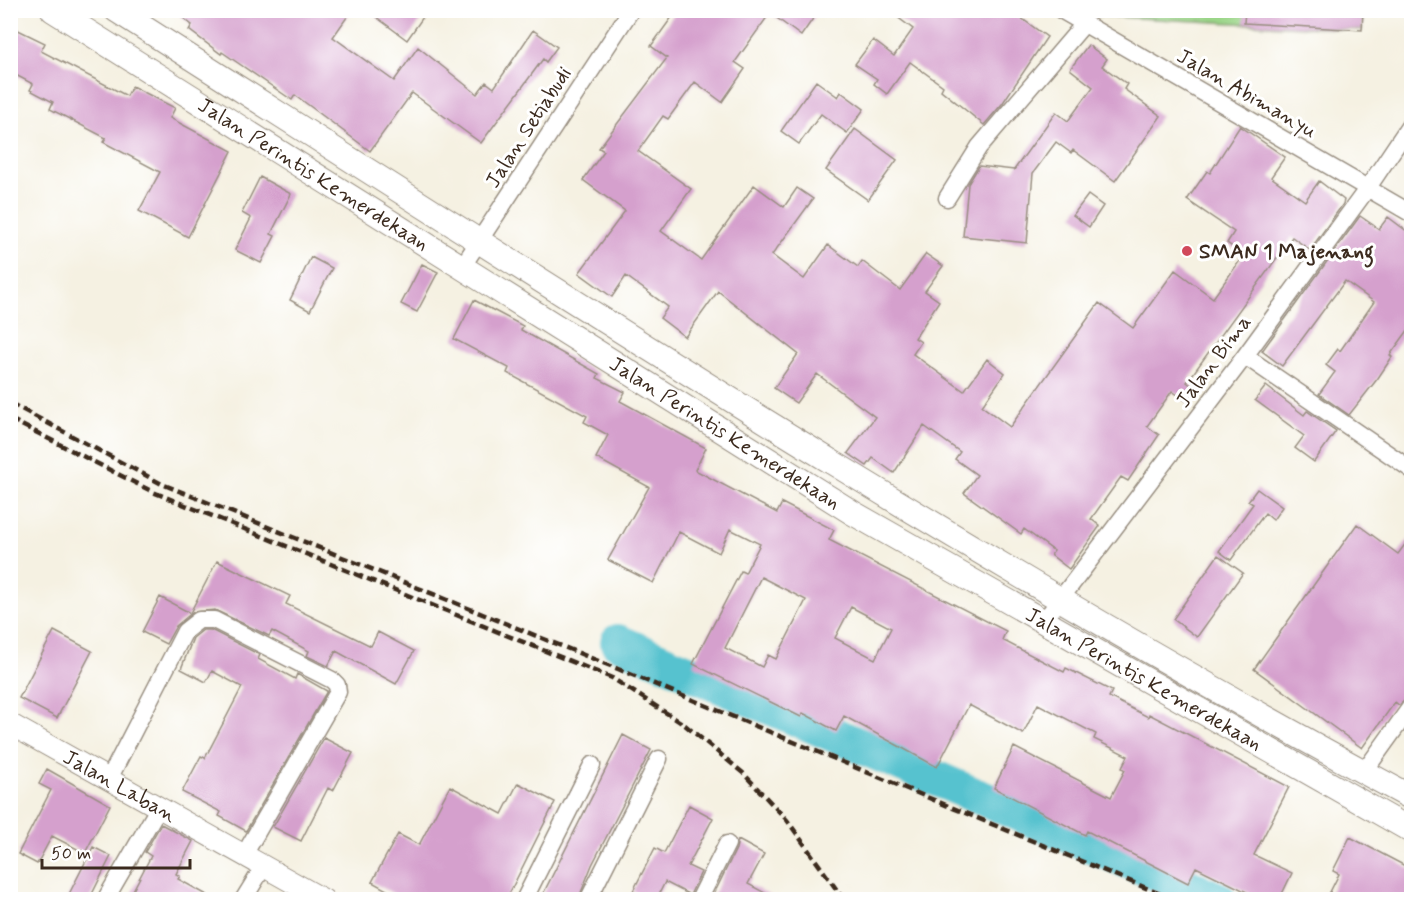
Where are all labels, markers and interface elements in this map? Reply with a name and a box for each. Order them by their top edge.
street label: Jalan Abimanyu [1171,42,1322,145]
street label: Jalan Setiabudi [479,61,579,194]
street label: Jalan Perintis Kemerdekaan [192,92,434,258]
place label: SMAN 1 Majenang [1199,238,1374,268]
marker: SMAN 1 Majenang [1180,244,1194,258]
street label: Jalan Bima [1170,310,1258,414]
street label: Jalan Perintis Kemerdekaan [604,350,846,517]
street label: Jalan Perintis Kemerdekaan [1020,601,1267,758]
street label: Jalan Laban [58,744,182,830]
scale bar [42,832,190,870]
text: 50 m [51,842,91,866]

